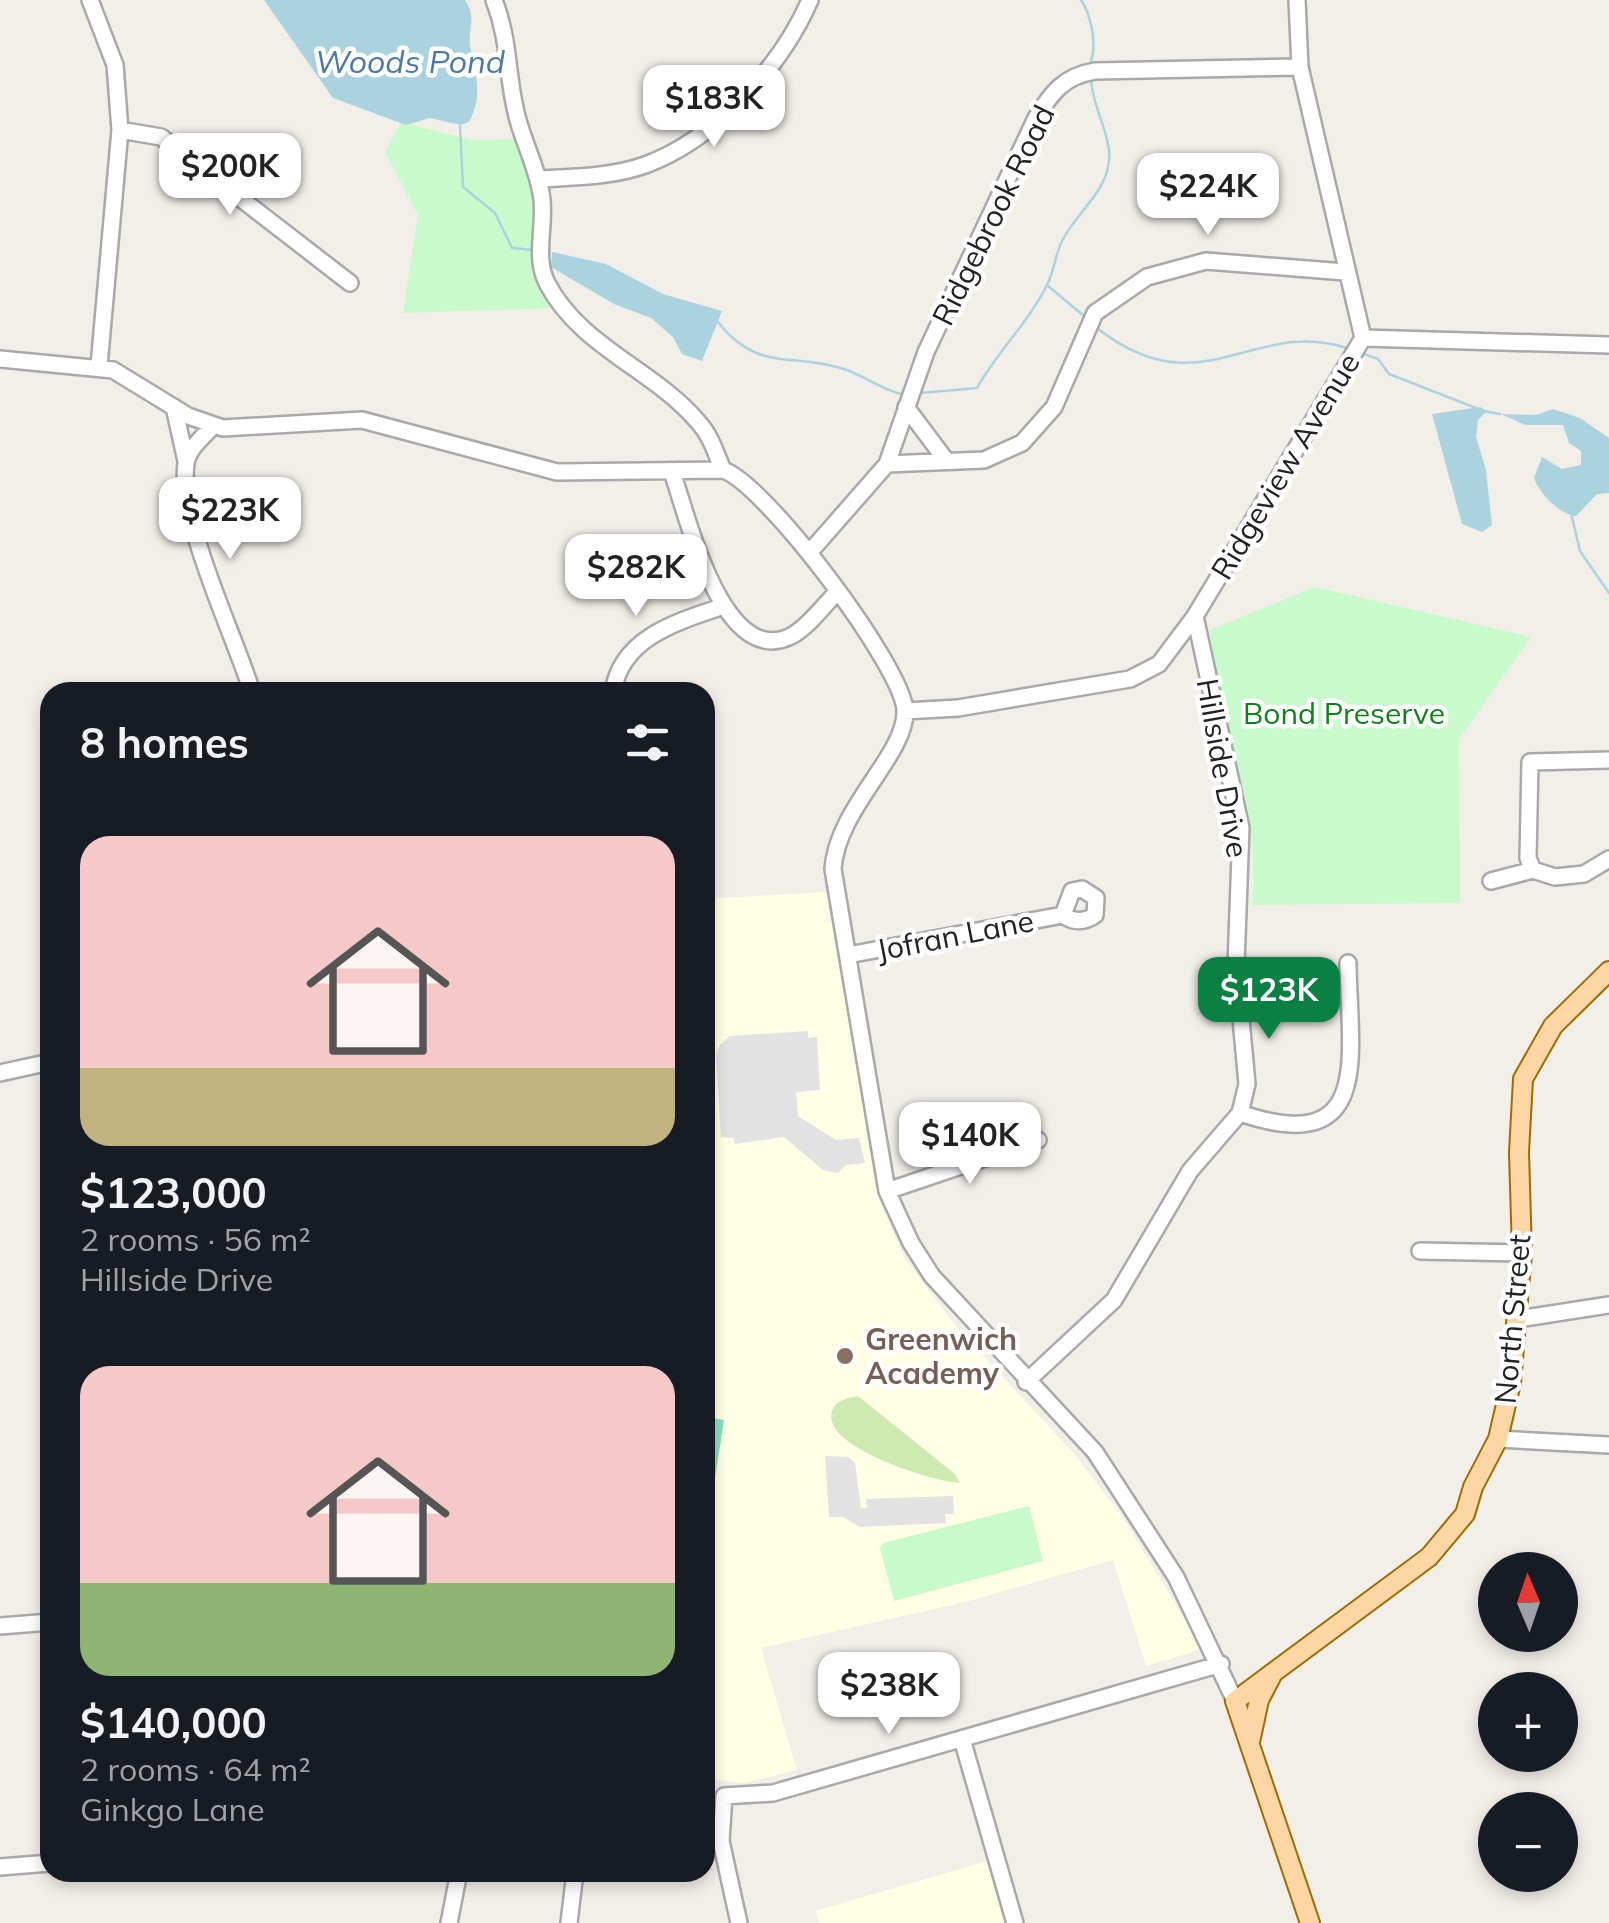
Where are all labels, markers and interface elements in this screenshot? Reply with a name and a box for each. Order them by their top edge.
water label: Woods Pond [315,41,506,81]
pin: $183K [644,65,784,150]
text: $183K [665,77,763,117]
street label: Ridgebrook Road [923,99,1063,331]
pin: $200K [160,133,300,218]
text: $200K [181,145,279,185]
pin: $224K [1138,153,1278,238]
text: $224K [1159,165,1257,205]
street label: Ridgeview Avenue [1202,346,1368,586]
pin: $223K [160,477,300,562]
text: $223K [181,489,279,529]
pin: $282K [566,534,706,619]
text: $282K [587,546,685,586]
street label: Hillside Drive [1189,676,1257,860]
park label: Bond Preserve [1243,694,1445,732]
icon: filters [620,715,675,770]
text: 8 homes [80,716,249,769]
icon: home [288,901,468,1081]
street label: Jofran Lane [873,901,1037,969]
pin: $123K [1199,957,1339,1042]
text: $123K [1220,969,1318,1009]
pin: $140K [900,1102,1040,1187]
text: $140K [921,1114,1019,1154]
text: $123,000 [80,1166,267,1219]
text: 2 rooms · 56 m² [80,1219,311,1259]
street label: North Street [1486,1233,1538,1405]
text: Hillside Drive [80,1259,273,1299]
place label: Greenwich Academy [865,1320,1017,1392]
marker: Greenwich Academy [834,1345,856,1367]
icon: home [288,1431,468,1611]
north arrow [1478,1552,1578,1652]
map controls [1478,1552,1578,1892]
pin: $238K [819,1652,959,1737]
text: $238K [840,1664,938,1704]
button: + [1478,1672,1578,1772]
text: $140,000 [80,1696,267,1749]
text: 2 rooms · 64 m² [80,1749,311,1789]
text: Ginkgo Lane [80,1789,265,1829]
button: − [1478,1792,1578,1892]

